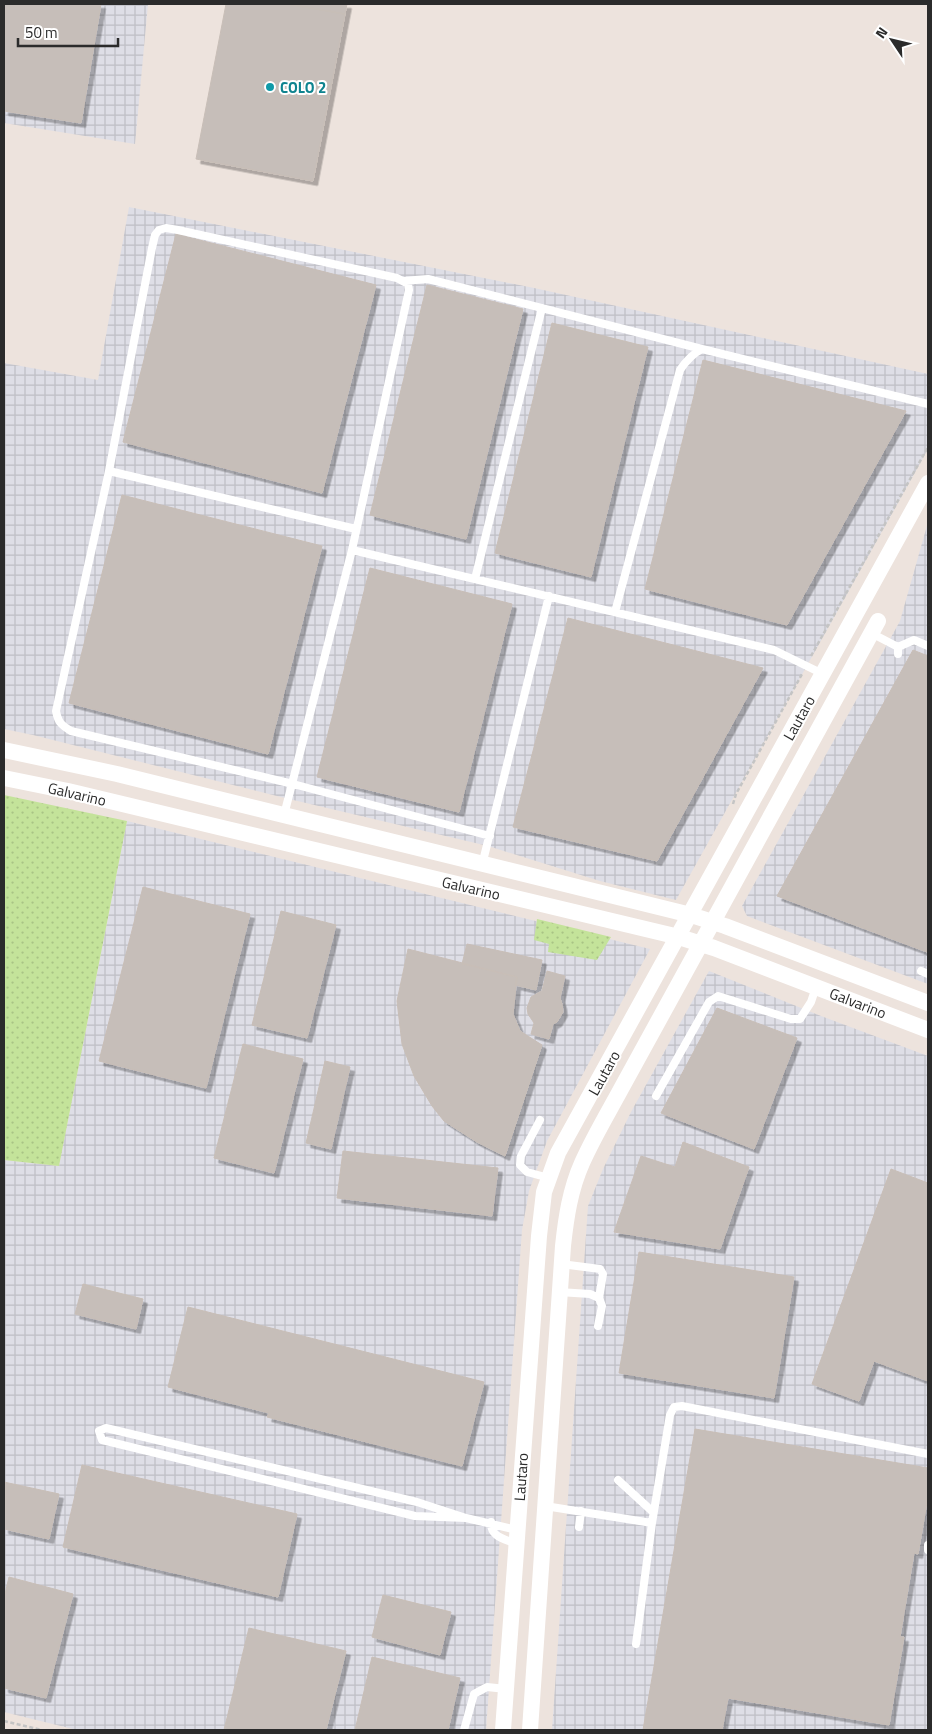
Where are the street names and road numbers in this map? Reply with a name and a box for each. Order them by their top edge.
street label: Lautaro [777,691,821,745]
street label: Galvarino [46,776,109,812]
street label: Galvarino [440,870,503,906]
street label: Galvarino [826,982,890,1024]
street label: Lautaro [582,1046,626,1100]
street label: Lautaro [508,1452,534,1502]

